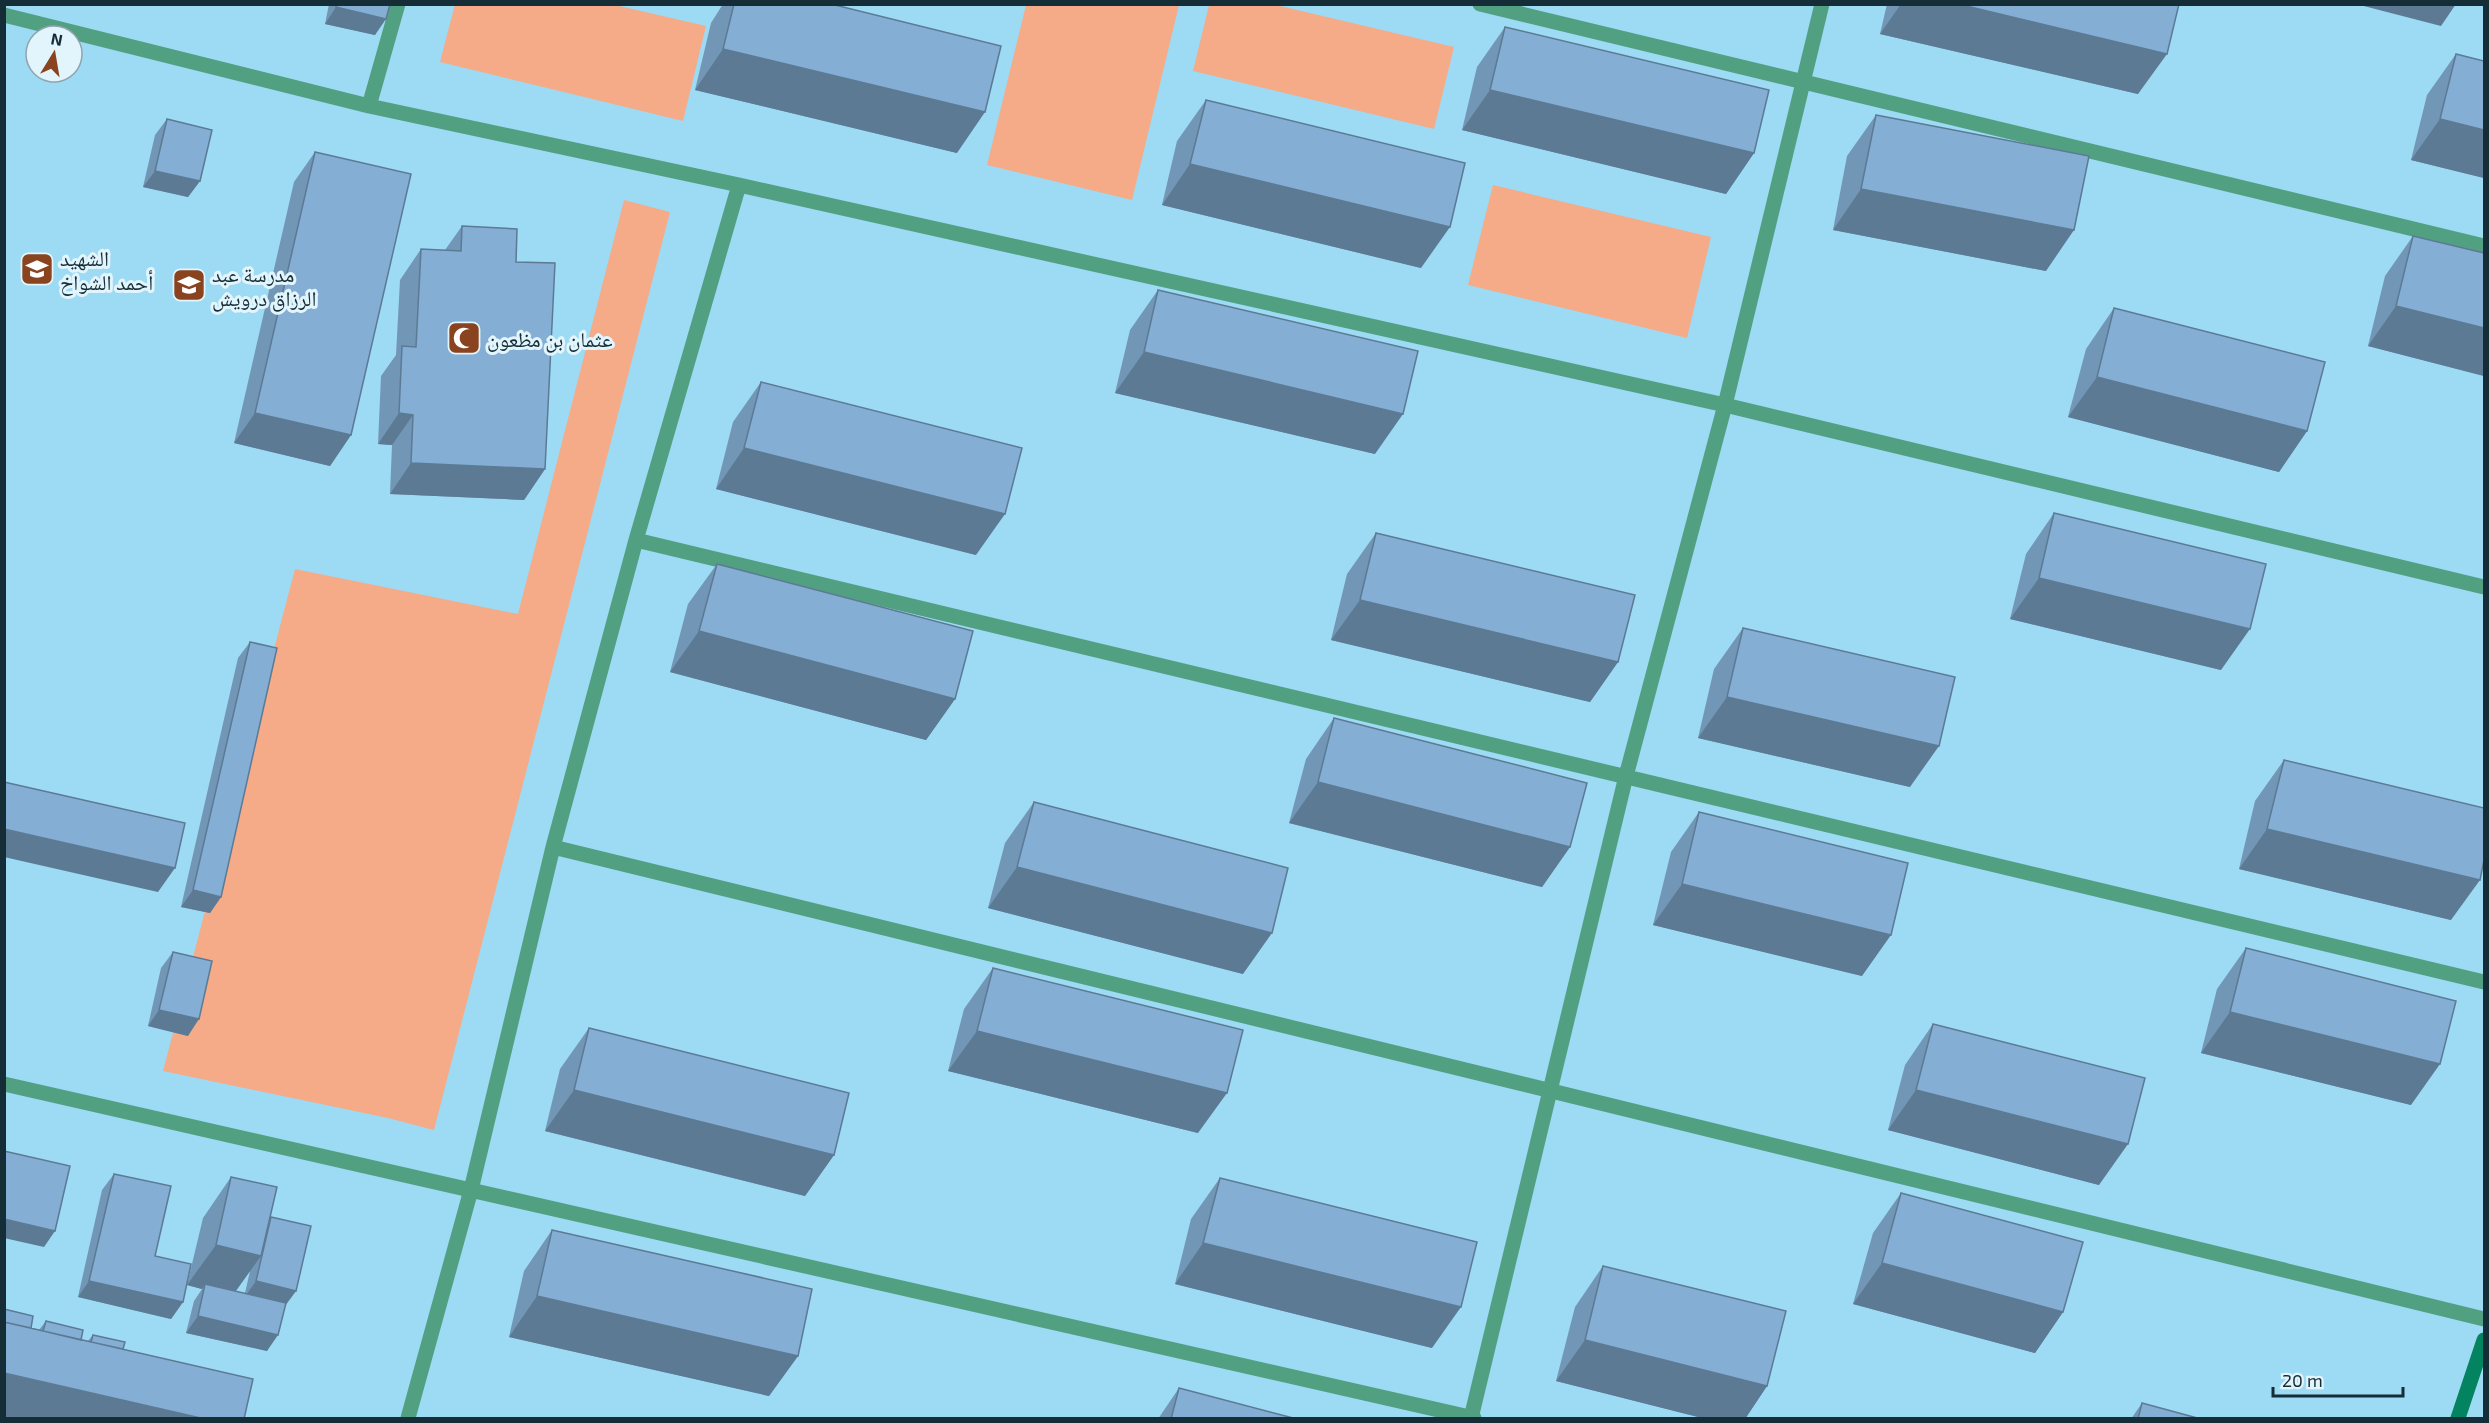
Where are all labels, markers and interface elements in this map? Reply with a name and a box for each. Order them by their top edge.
north arrow [24,24,84,84]
text: N [49,28,64,49]
place label: الشهيد أحمد الشواخ [60,245,153,296]
school or university icon: الشهيد أحمد الشواخ [19,251,55,287]
place label: مدرسة عبد الرزاق درويش [212,261,317,312]
school or university icon: مدرسة عبد الرزاق درويش [171,267,207,303]
mosque icon: عثمان بن مظعون [446,320,482,356]
place label: عثمان بن مظعون [487,326,613,353]
scale bar [2273,1360,2404,1398]
text: 20 m [2282,1369,2323,1391]

